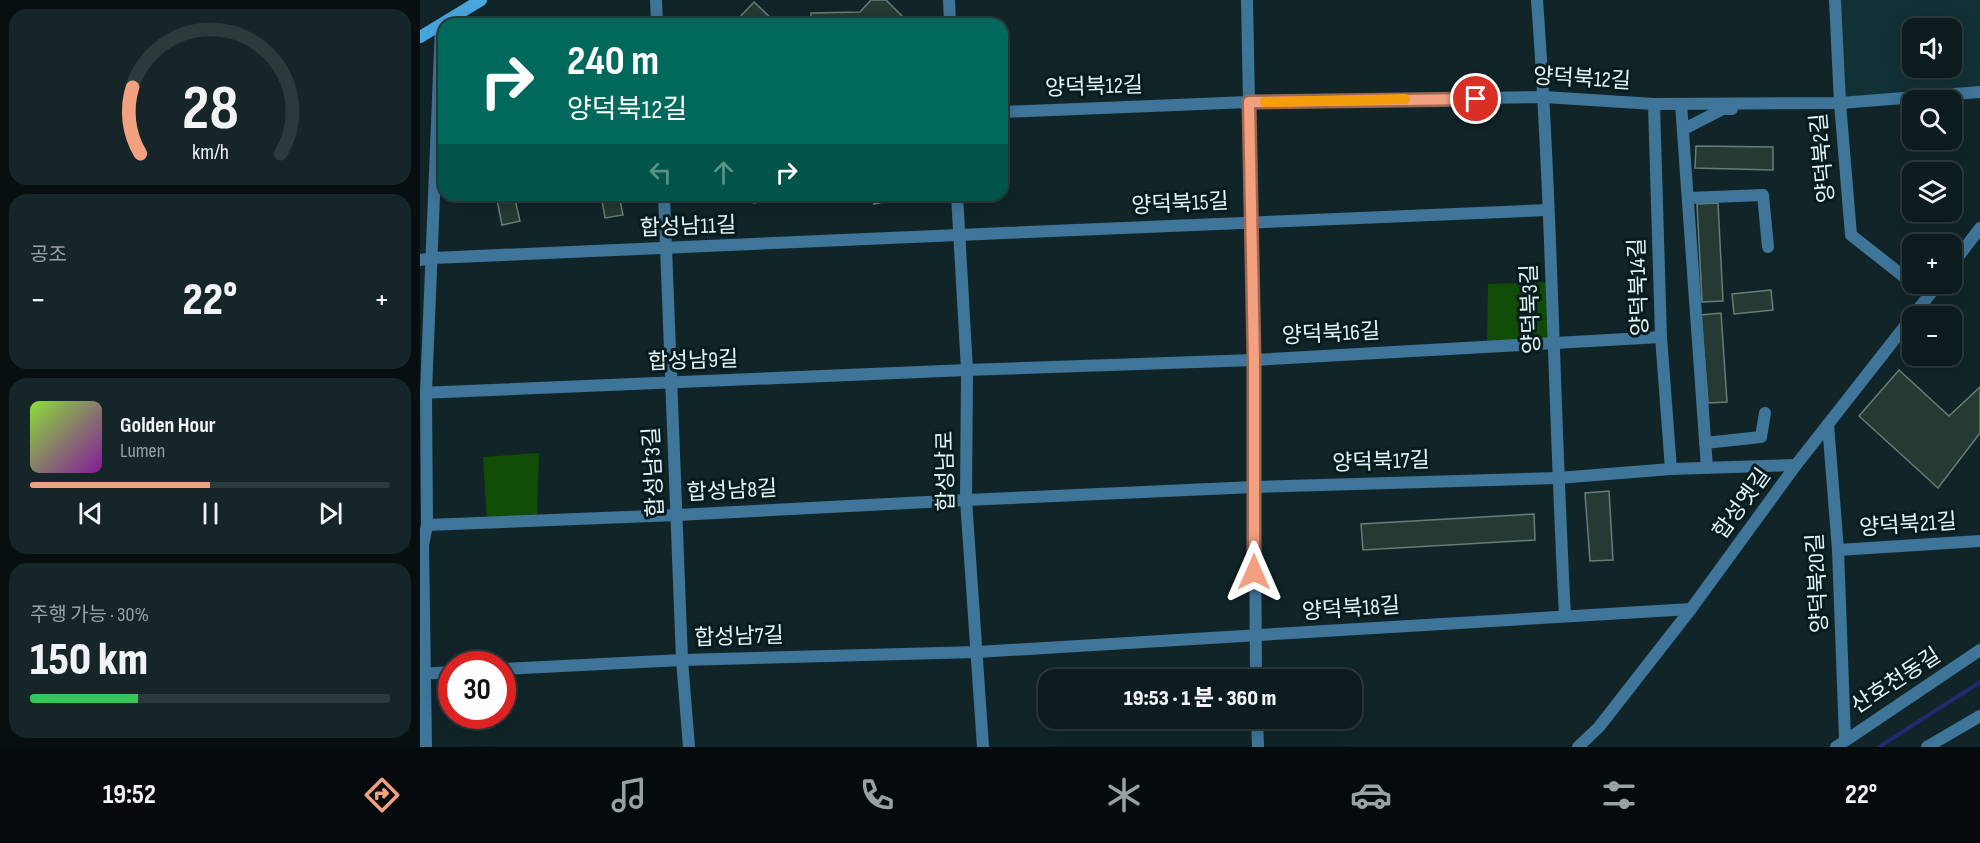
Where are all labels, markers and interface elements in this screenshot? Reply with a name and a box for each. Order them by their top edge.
map controls [1902,18,1962,366]
button: sound [1902,18,1962,78]
text: 240 m [567,36,659,87]
icon: right [468,42,546,120]
street label: 양덕북12길 [1532,63,1632,95]
text: 28 [182,72,238,147]
street label: 양덕북12길 [1045,72,1143,102]
pin [1450,73,1501,124]
icon: arrive [1459,82,1492,115]
button: search [1902,90,1962,150]
text: 양덕북12길 [567,94,687,126]
street label: 양덕북2길 [1806,112,1840,204]
text: km/h [191,140,229,165]
icon: left [644,156,677,189]
icon: ahead [707,156,740,189]
icon: right [770,156,803,189]
button: layers [1902,162,1962,222]
street label: 양덕북15길 [1131,188,1229,220]
street label: 합성남11길 [639,212,737,242]
button: + [1902,234,1962,294]
street label: 양덕북14길 [1624,238,1654,336]
text: 공조 [30,243,67,267]
street label: 양덕북3길 [1516,263,1546,355]
text: 22° [182,273,238,328]
text: − [30,280,46,320]
text: + [374,280,390,320]
button: − [1902,306,1962,366]
street label: 양덕북16길 [1281,318,1381,350]
street label: 합성남9길 [647,346,739,376]
text: Golden Hour [120,412,216,439]
street label: 합성남3길 [638,426,670,518]
street label: 합성남로 [932,430,960,512]
text: Lumen [120,439,165,463]
street label: 양덕북17길 [1332,447,1430,477]
street label: 합성옛길 [1707,463,1777,545]
street label: 합성남8길 [686,475,778,507]
icon: previous [74,497,107,530]
icon: pause [194,497,227,530]
icon: next [314,497,347,530]
street label: 양덕북21길 [1858,508,1958,542]
street label: 양덕북20길 [1802,532,1834,634]
position arrow [1222,540,1286,604]
street label: 양덕북18길 [1301,592,1401,626]
text: 주행 가능 · 30% [30,603,149,627]
street label: 합성남7길 [694,622,784,652]
text: 150 km [30,633,148,688]
street label: 산호천동길 [1846,642,1946,720]
speed limit sign: 30 [438,651,516,729]
text: 19:53 · 1 분 · 360 m [1124,685,1276,712]
icon: directions [361,774,403,816]
icon: music [608,774,650,816]
icon: phone [856,774,898,816]
icon: climate [1103,774,1145,816]
icon: car [1350,774,1392,816]
icon: filters [1598,774,1640,816]
text: 19:52 [103,779,156,811]
text: 22° [1845,779,1877,811]

